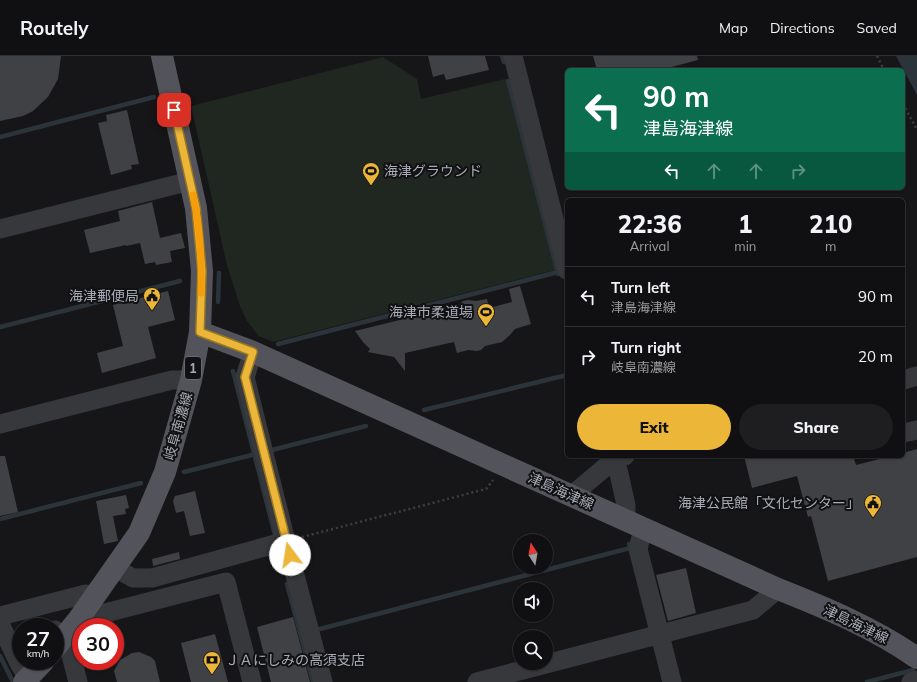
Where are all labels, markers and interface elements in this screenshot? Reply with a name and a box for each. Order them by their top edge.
text: Routely [20,16,88,40]
text: Map [719,19,748,37]
text: Directions [770,19,835,37]
text: Saved [857,19,897,37]
text: 90 m [643,79,709,114]
icon: left [577,84,629,136]
pin [157,93,191,127]
icon: arrive [163,99,185,121]
text: 津島海津線 [643,117,733,140]
icon: left [661,160,683,182]
icon: ahead [703,160,725,182]
icon: ahead [745,160,767,182]
icon: right [787,160,809,182]
sports icon: 海津グラウンド [361,161,381,186]
place label: 海津グラウンド [384,162,482,180]
text: 22:36 [618,209,682,239]
text: 1 [738,209,753,239]
text: 210 [809,209,852,239]
text: Arrival [630,238,670,254]
text: min [734,238,756,254]
text: m [825,238,836,254]
text: Turn left [611,278,670,297]
public building icon: 海津郵便局 [142,286,162,311]
icon: left [577,286,599,308]
place label: 海津郵便局 [69,287,139,305]
text: 90 m [858,287,893,306]
text: 津島海津線 [611,299,676,315]
sports icon: 海津市柔道場 [476,302,496,327]
place label: 海津市柔道場 [389,303,473,321]
text: Turn right [611,338,681,357]
icon: right [577,346,599,368]
text: 20 m [858,347,893,366]
road number: 1 [185,357,201,379]
text: 岐阜南濃線 [611,359,676,375]
street label: 岐阜南濃線 [160,390,196,462]
button: Exit [577,404,731,450]
button: Share [739,404,893,450]
street label: 津島海津線 [525,469,597,513]
public building icon: 海津公民館「文化センター」 [863,493,883,518]
place label: 海津公民館「文化センター」 [678,494,860,512]
position arrow [269,534,311,576]
north arrow [513,534,553,574]
map controls [513,534,553,670]
button: sound [513,582,553,622]
street label: 津島海津線 [821,601,891,647]
speed limit sign: 30 [72,618,124,670]
text: 27 [26,626,50,651]
button: search [513,630,553,670]
text: km/h [27,647,49,660]
bank icon: ＪＡにしみの高須支店 [202,650,222,675]
place label: ＪＡにしみの高須支店 [225,651,365,669]

